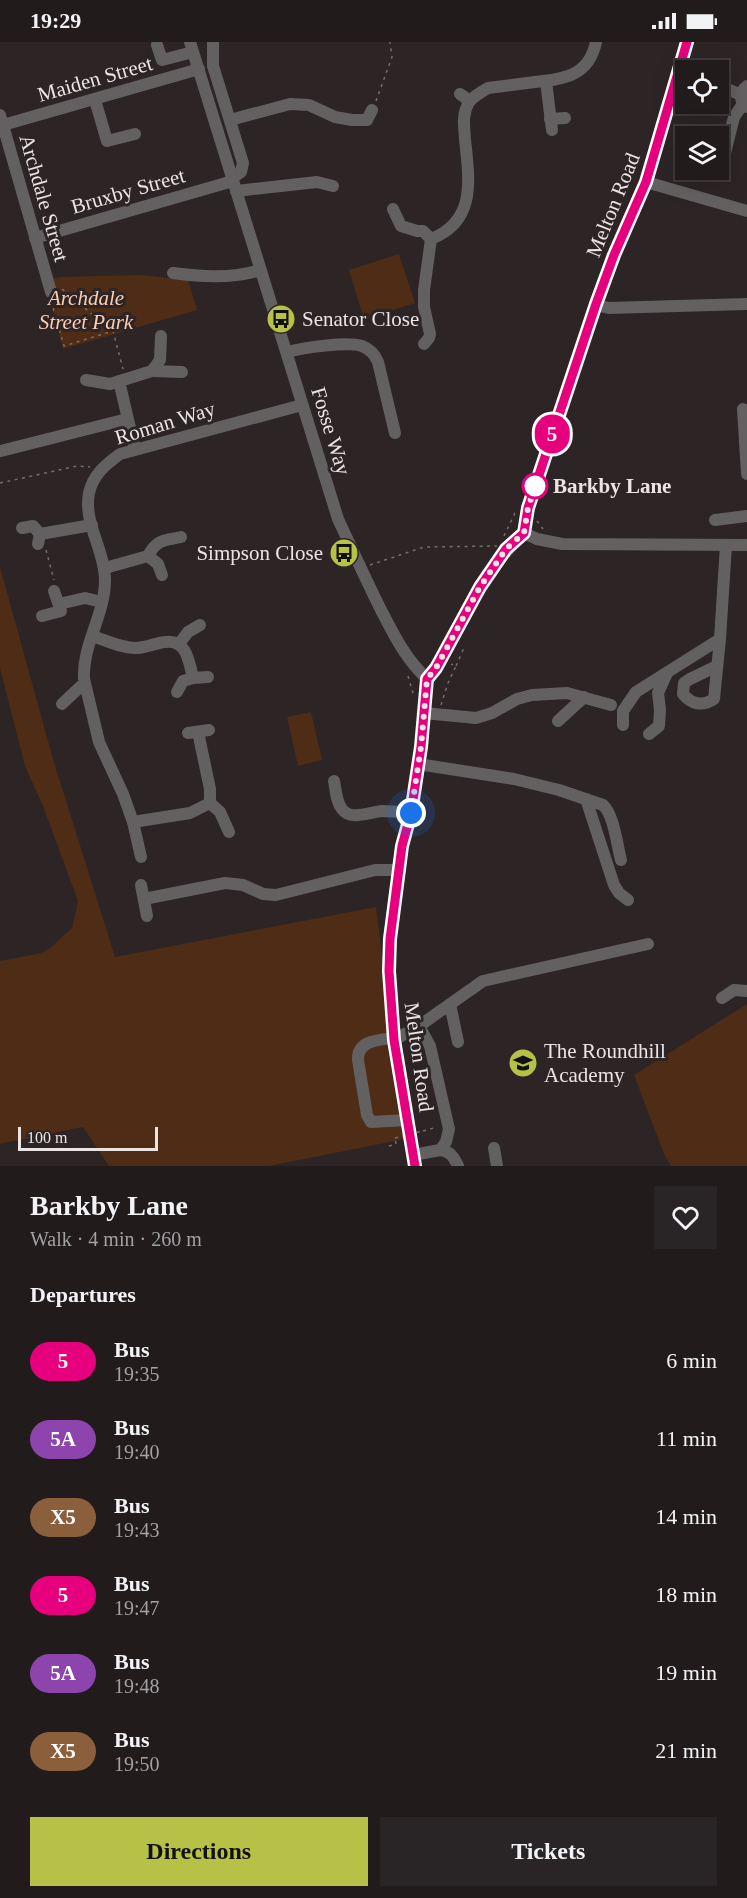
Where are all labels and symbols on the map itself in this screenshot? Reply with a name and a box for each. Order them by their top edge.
street label: Maiden Street [35,51,155,107]
street label: Archdale Street [14,132,74,265]
street label: Melton Road [581,149,645,261]
street label: Bruxby Street [68,163,188,219]
park label: Archdale Street Park [39,286,134,334]
bus stop icon: Senator Close [265,303,297,335]
place label: Senator Close [302,307,419,331]
street label: Fosse Way [306,384,356,478]
street label: Roman Way [112,396,218,450]
line badge: 5 [532,414,572,454]
marker: Barkby Lane [522,473,548,499]
place label: Barkby Lane [553,474,671,498]
bus stop icon: Simpson Close [328,537,360,569]
place label: Simpson Close [196,541,323,565]
your location [396,798,426,828]
street label: Melton Road [399,1001,439,1114]
place label: The Roundhill Academy [544,1039,666,1087]
school or university icon: The Roundhill Academy [507,1047,539,1079]
scale bar [18,1124,158,1152]

